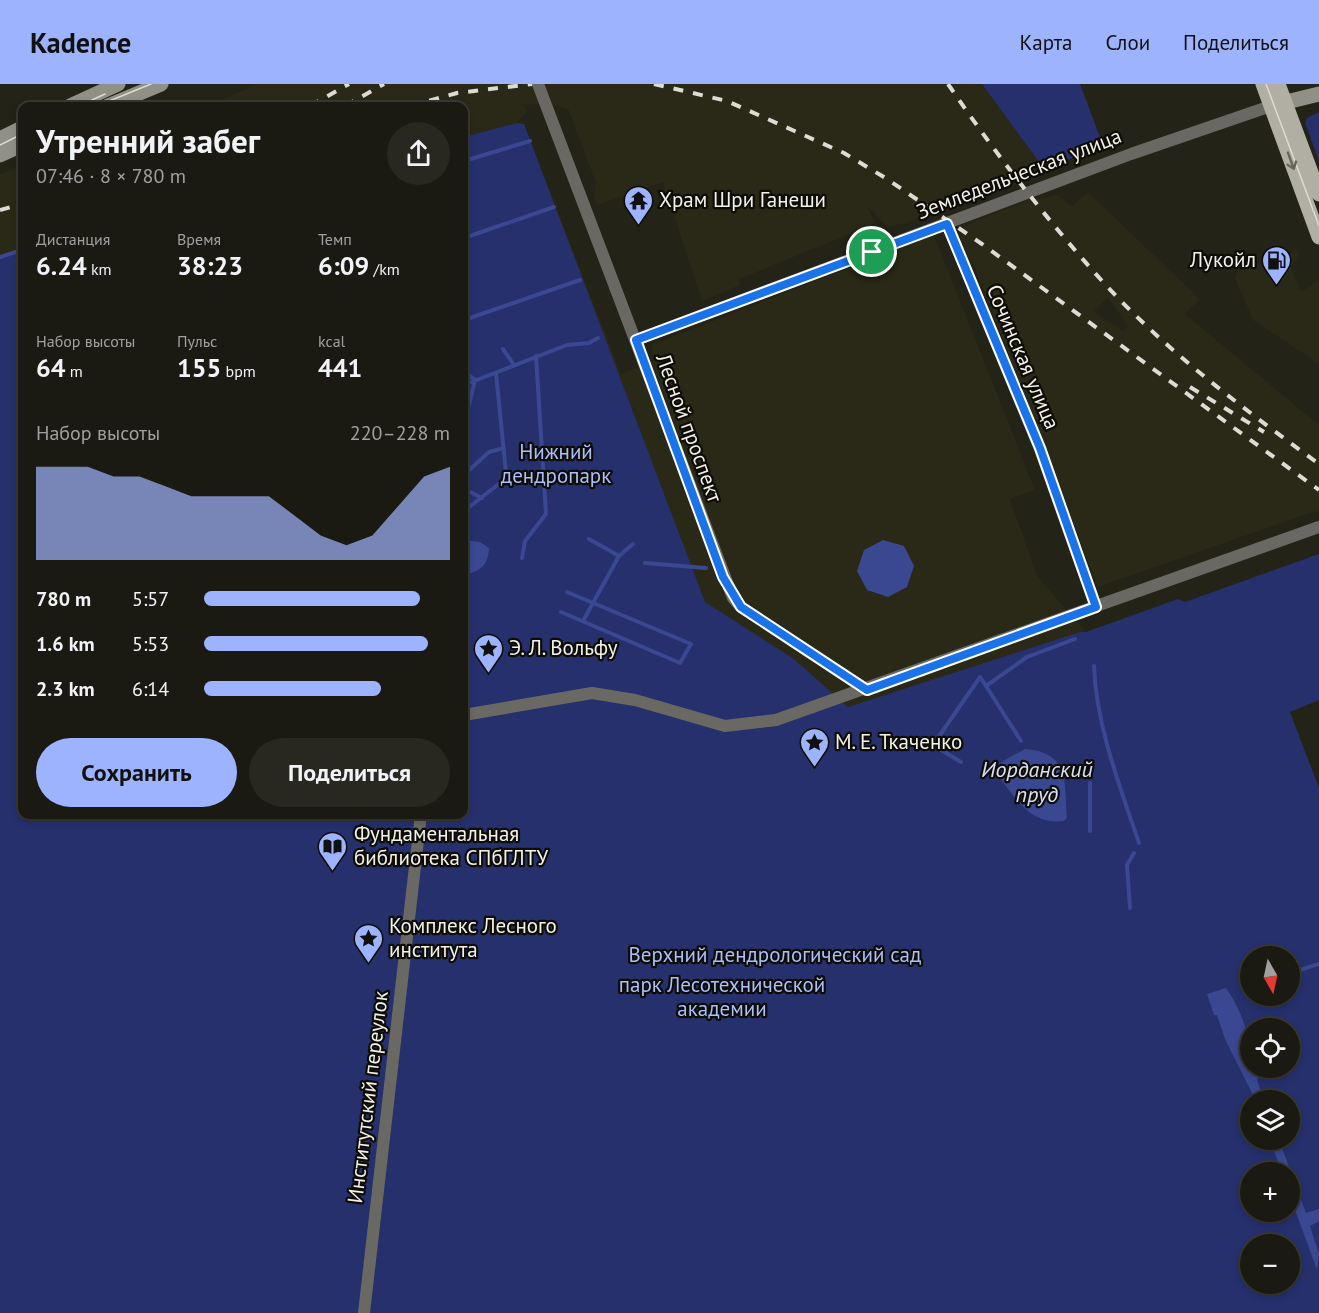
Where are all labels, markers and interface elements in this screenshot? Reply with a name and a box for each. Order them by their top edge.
text: Kadence [30,24,131,61]
text: Карта [1019,29,1072,56]
text: Слои [1105,29,1150,56]
text: Поделиться [1183,29,1289,56]
text: Утренний забег [36,119,260,162]
button: share [387,122,450,185]
street label: Земледельческая улица [913,122,1125,225]
one-way arrow [1286,151,1297,170]
text: 07:46 · 8 × 780 m [36,163,186,189]
temple icon: Храм Шри Ганеши [622,184,654,226]
place label: Храм Шри Ганеши [659,186,826,213]
pin [846,226,897,277]
text: Дистанция [36,229,110,249]
text: Время [177,229,221,249]
text: Темп [318,229,352,249]
icon: arrive [855,235,888,268]
fuel station icon: Лукойл [1261,244,1293,286]
place label: Лукойл [1189,246,1256,273]
text: 6.24 [36,249,87,282]
text: 38:23 [177,249,243,282]
text: 6:09 [318,249,369,282]
text: km [87,259,112,279]
text: /km [369,259,400,279]
street label: Сочинская улица [981,280,1066,433]
text: Набор высоты [36,331,135,351]
text: Пульс [177,331,217,351]
text: kcal [318,331,345,351]
street label: Лесной проспект [650,349,729,506]
text: 64 [36,351,65,384]
text: 155 [177,351,221,384]
text: 441 [318,351,362,384]
text: m [65,361,83,381]
text: bpm [221,361,256,381]
text: Набор высоты [36,420,160,446]
text: 220–228 m [350,420,450,446]
park label: Нижний дендропарк [501,438,611,489]
text: 780 m [36,586,91,612]
text: 5:57 [132,586,169,612]
text: 1.6 km [36,631,95,657]
text: 5:53 [132,631,169,657]
place icon: Э. Л. Вольфу [472,632,504,674]
place label: Э. Л. Вольфу [509,634,618,661]
text: 2.3 km [36,676,95,702]
text: 6:14 [132,676,169,702]
place icon: М. Е. Ткаченко [798,726,830,768]
place label: М. Е. Ткаченко [835,728,962,755]
button: Сохранить [36,738,237,807]
button: Поделиться [249,738,450,807]
water label: Иорданский пруд [981,755,1093,808]
place label: Фундаментальная библиотека СПбГЛТУ [354,820,548,871]
library icon: Фундаментальная библиотека СПбГЛТУ [317,830,349,872]
place label: Комплекс Лесного института [389,912,557,963]
place icon: Комплекс Лесного института [352,922,384,964]
park label: Верхний дендрологический сад [629,941,921,968]
north arrow [1240,946,1300,1006]
map controls [1240,946,1300,1294]
park label: парк Лесотехнической академии [619,971,825,1022]
street label: Институтский переулок [341,989,394,1205]
button: locate [1240,1018,1300,1078]
button: layers [1240,1090,1300,1150]
button: + [1240,1162,1300,1222]
button: − [1240,1234,1300,1294]

